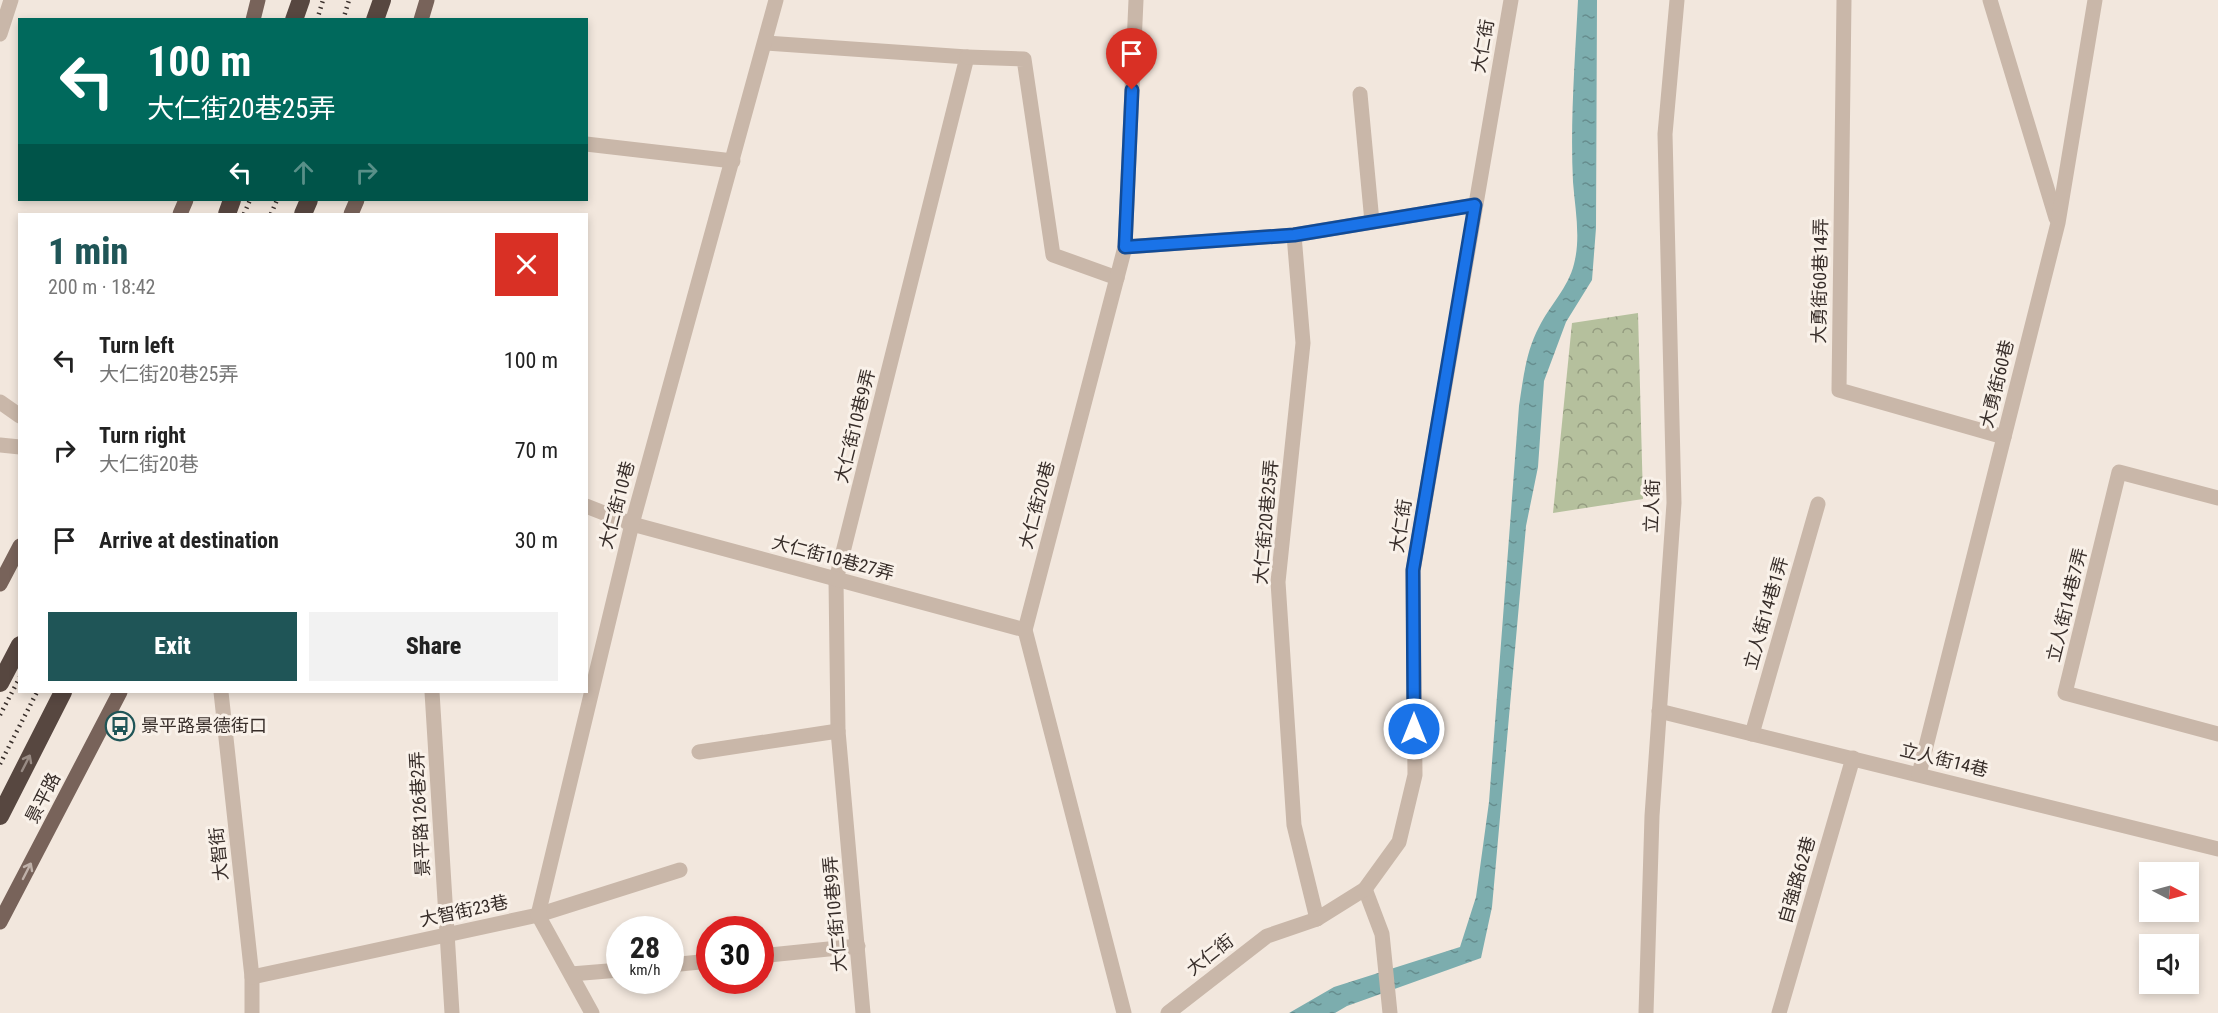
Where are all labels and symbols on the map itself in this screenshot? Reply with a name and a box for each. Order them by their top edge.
street label: 大仁街 [1467,18,1498,74]
pin [1106,28,1157,90]
street label: 大勇街60巷14弄 [1808,218,1831,344]
street label: 大勇街60巷 [1975,338,2018,430]
street label: 大仁街10巷9弄 [830,367,879,485]
street label: 大仁街10巷 [595,459,638,551]
street label: 大仁街20巷 [1015,459,1058,551]
street label: 大仁街20巷25弄 [1250,459,1281,585]
street label: 立人街 [1640,479,1663,533]
street label: 大仁街 [1386,498,1415,554]
street label: 大仁街10巷27弄 [770,531,896,584]
street label: 立人街14巷7弄 [2042,546,2091,664]
street label: 立人街14巷1弄 [1739,554,1792,672]
position arrow [1382,697,1446,761]
bus stop icon: 景平路景德街口 [104,710,136,742]
place label: 景平路景德街口 [141,715,267,736]
street label: 立人街14巷 [1898,738,1990,781]
street label: 景平路126巷2弄 [406,751,433,877]
one-way arrow [21,755,33,773]
street label: 景平路 [21,769,64,827]
street label: 大智街 [205,826,232,882]
street label: 自強路62巷 [1774,834,1819,926]
street label: 大仁街10巷9弄 [819,855,850,973]
one-way arrow [22,862,33,880]
north arrow [2139,862,2199,922]
street label: 大智街23巷 [418,891,510,930]
speed limit sign: 30 [696,916,774,994]
street label: 大仁街 [1182,930,1237,980]

